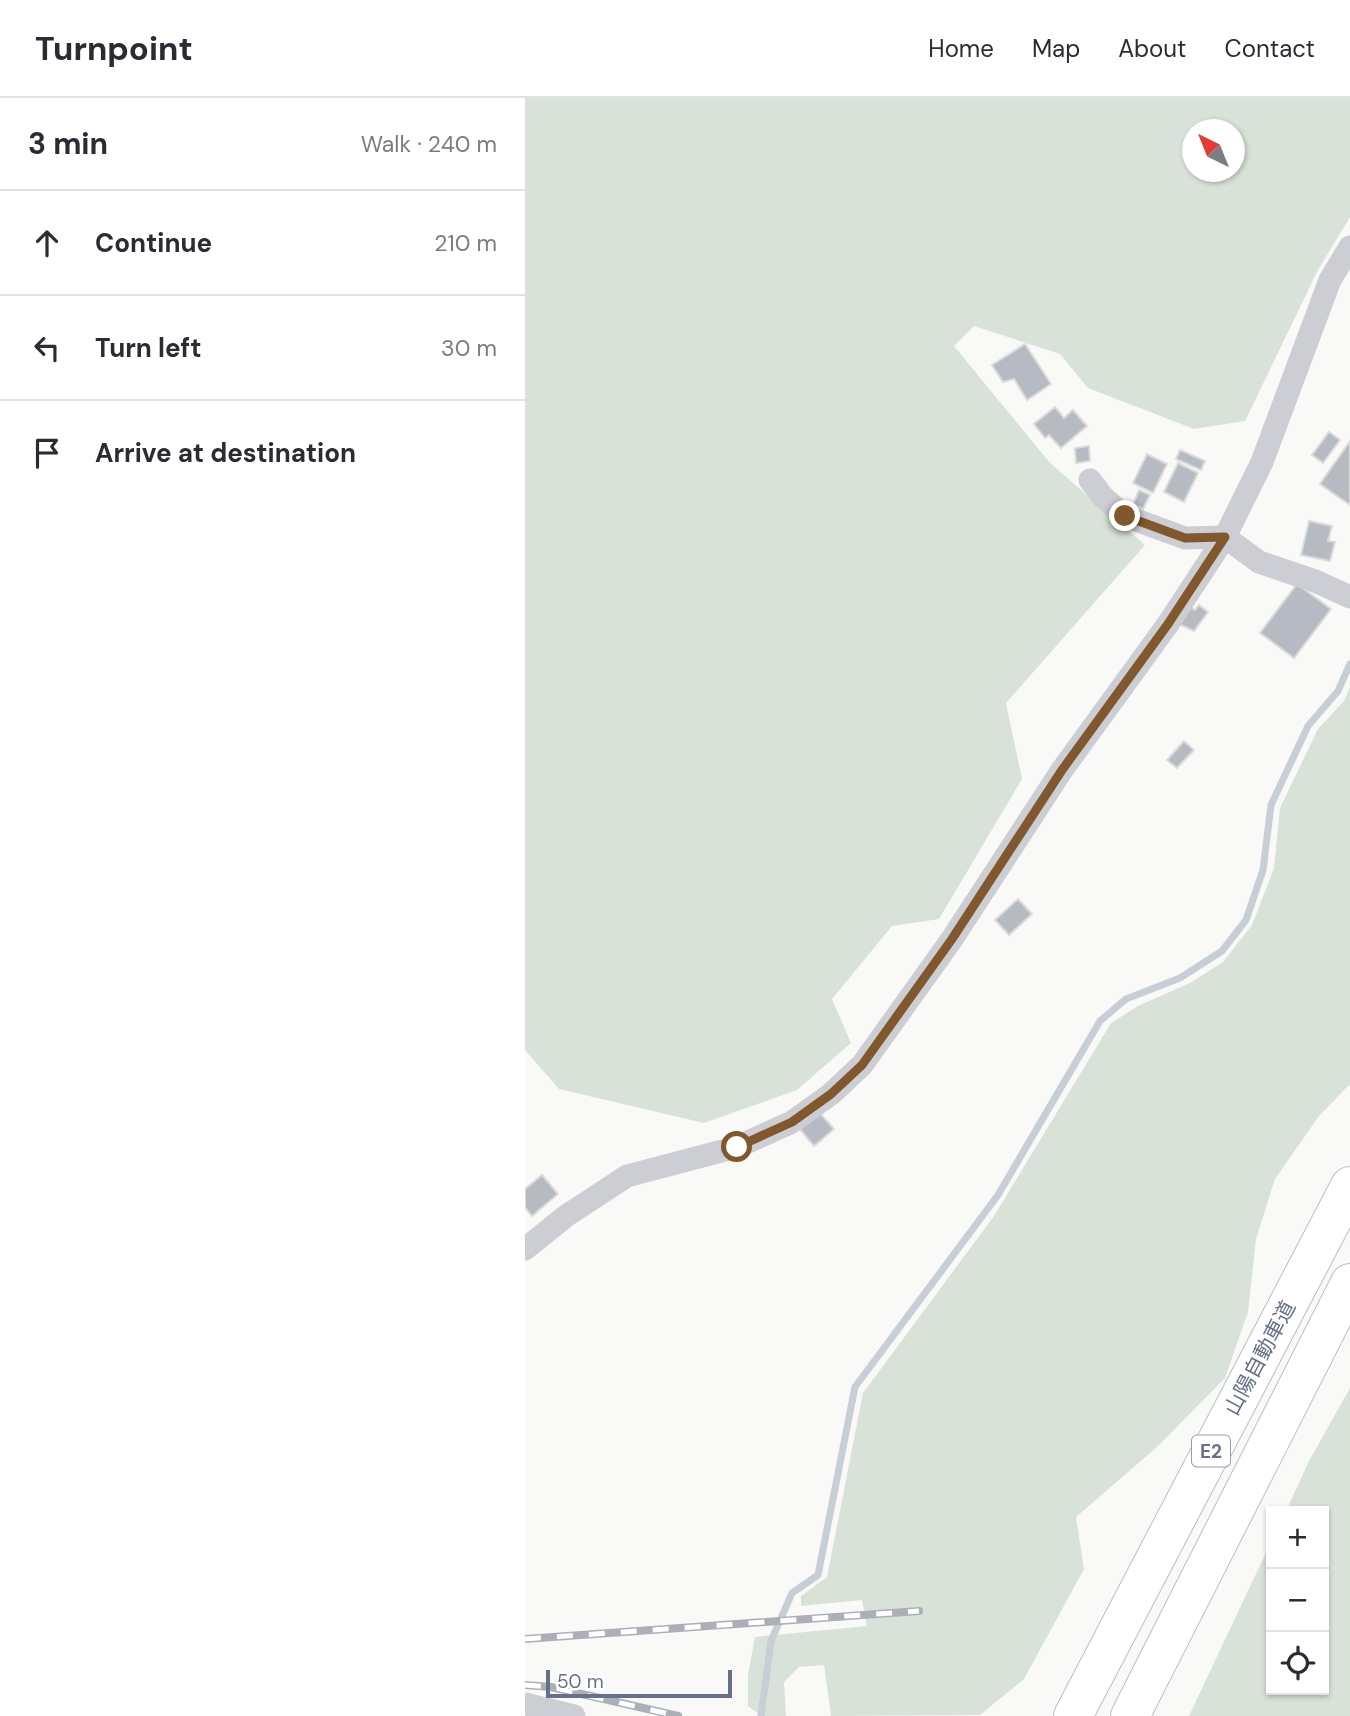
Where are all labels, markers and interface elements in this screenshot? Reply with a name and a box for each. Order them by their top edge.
text: Turnpoint [35,27,193,70]
text: Home [928,33,994,64]
text: Map [1032,33,1080,64]
text: About [1118,33,1187,64]
text: Contact [1225,33,1315,64]
north arrow [1182,119,1245,182]
text: 3 min [28,124,108,163]
text: Walk · 240 m [361,129,497,159]
icon: ahead [28,224,66,262]
text: Continue [95,226,212,260]
text: 210 m [434,228,497,258]
icon: left [28,329,66,367]
text: Turn left [95,331,202,365]
text: 30 m [441,333,497,363]
icon: arrive [28,434,66,472]
text: Arrive at destination [95,436,356,470]
route end [1109,500,1140,531]
route start [721,1131,752,1162]
street label: 山陽自動車道 [1218,1296,1302,1420]
road number: E2 [1192,1436,1230,1466]
map controls [1266,1506,1329,1695]
button: + [1266,1506,1329,1569]
button: − [1266,1569,1329,1632]
button: locate [1266,1632,1329,1695]
scale bar [546,1667,731,1699]
text: 50 m [557,1669,604,1694]

